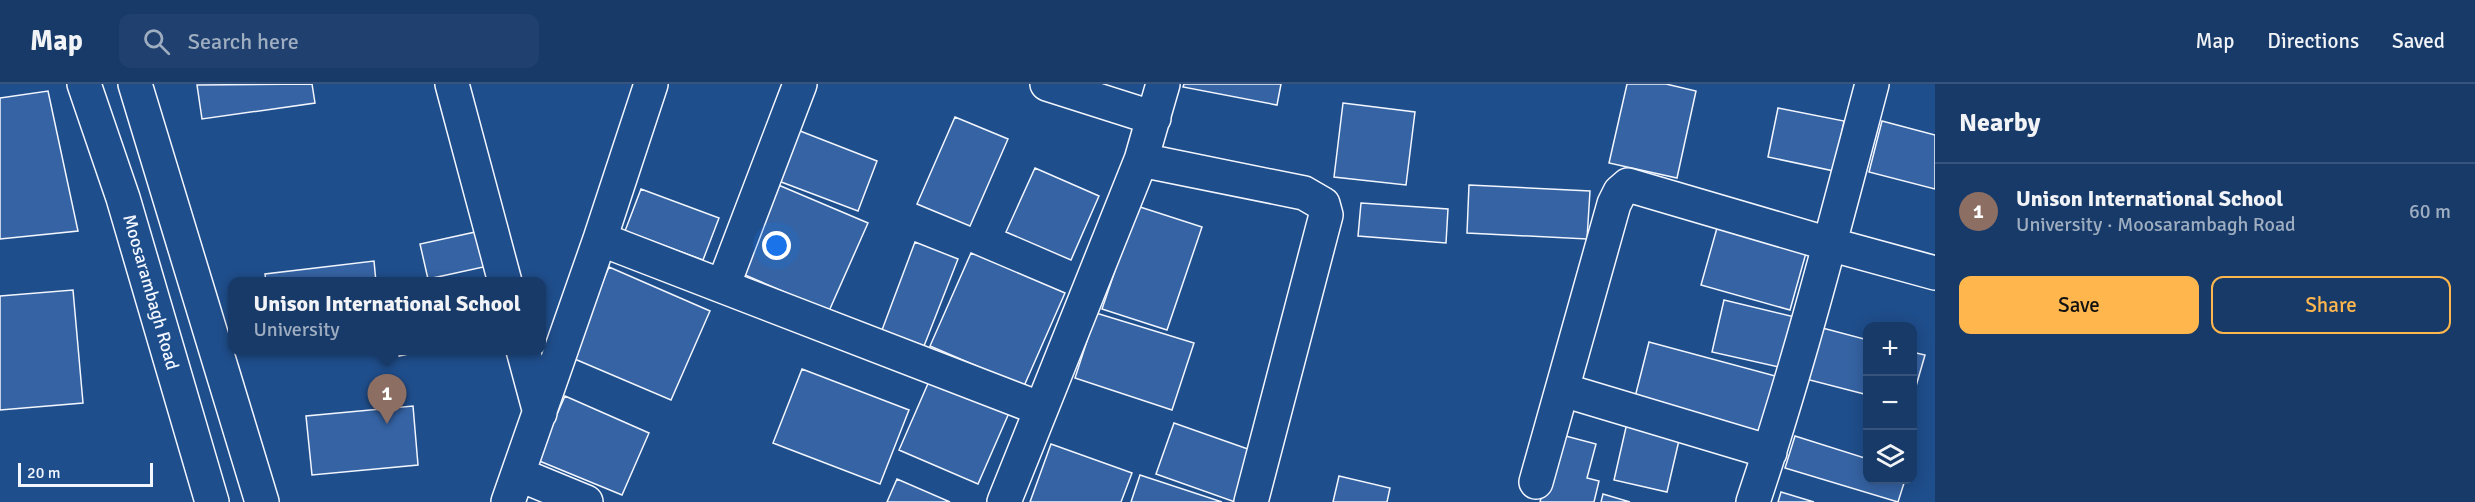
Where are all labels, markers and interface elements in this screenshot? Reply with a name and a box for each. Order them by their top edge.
search box [119,14,539,68]
text: Map [30,24,83,58]
icon: search [140,25,173,58]
text: Search here [188,28,299,55]
text: Map [2196,28,2234,54]
text: Directions [2267,28,2359,54]
text: Saved [2392,28,2445,54]
text: Nearby [1959,107,2040,139]
text: Unison International School [2016,185,2283,212]
text: 1 [1973,199,1984,224]
text: 60 m [2409,199,2451,224]
street label: Moosarambagh Road [118,212,184,372]
text: University · Moosarambagh Road [2016,212,2296,237]
your location [762,231,791,260]
button: Save [1959,276,2199,334]
button: Share [2211,276,2451,334]
popup [228,277,546,355]
text: Unison International School [253,290,521,317]
text: University [253,317,340,342]
map controls [1863,322,1917,484]
button: + [1863,322,1917,376]
pin: 1 [368,374,406,424]
button: − [1863,376,1917,430]
button: layers [1863,430,1917,484]
scale bar [18,460,153,488]
text: 20 m [27,463,61,483]

